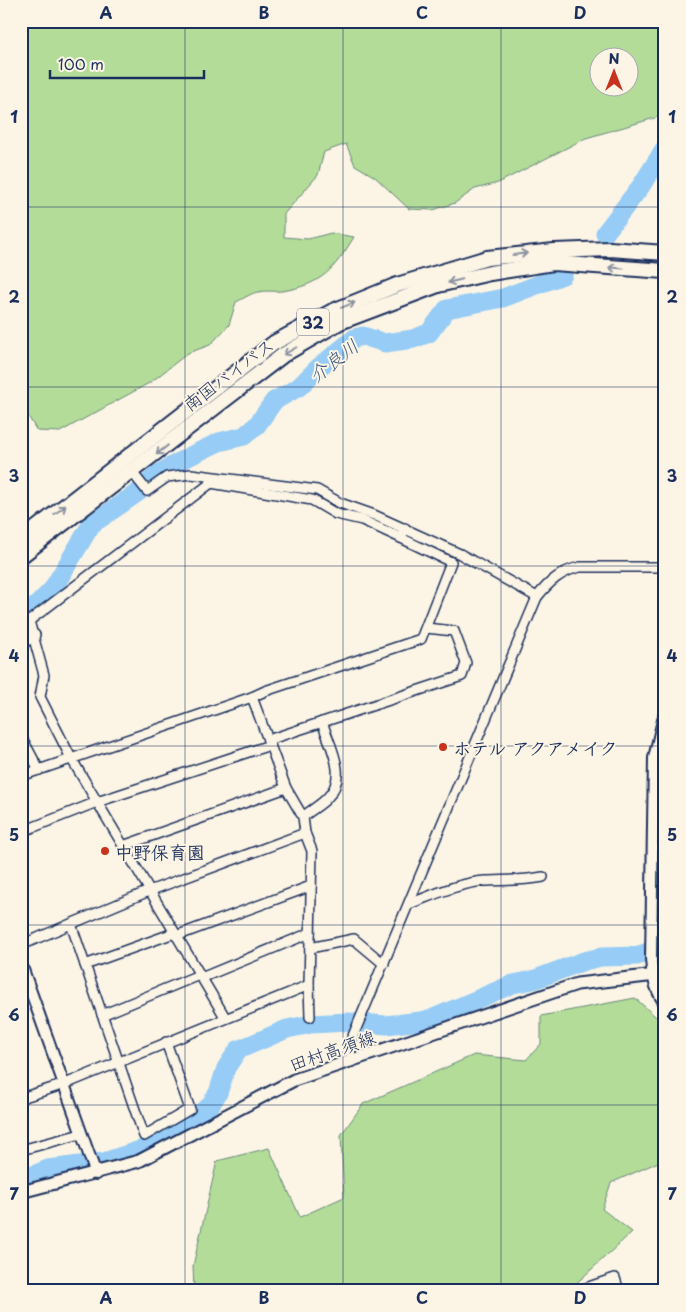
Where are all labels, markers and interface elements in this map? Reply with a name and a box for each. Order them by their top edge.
text: A [100,0,113,24]
text: B [259,0,270,24]
text: C [416,0,428,24]
text: D [574,0,586,24]
scale bar [50,48,204,80]
north arrow [588,48,638,98]
text: N [608,48,620,69]
text: 100 m [58,52,104,75]
text: 1 [10,104,18,128]
text: 1 [668,104,676,128]
one-way arrow [512,249,528,259]
one-way arrow [608,263,624,272]
one-way arrow [448,277,464,286]
text: 2 [8,284,20,308]
text: 2 [666,284,678,308]
one-way arrow [340,299,355,309]
road number: 32 [297,308,329,336]
street label: 南国バイパス [177,331,279,417]
water label: 介良川 [302,331,364,389]
one-way arrow [284,346,298,356]
one-way arrow [155,444,168,455]
text: 3 [9,463,19,487]
text: 3 [667,463,677,487]
one-way arrow [53,505,67,515]
text: 4 [9,643,20,667]
text: 4 [667,643,678,667]
place label: ホテル アクアメイク [453,734,618,761]
marker: ホテル アクアメイク [437,741,449,753]
text: 5 [9,822,19,846]
text: 5 [667,822,677,846]
place label: 中野保育園 [115,838,205,865]
marker: 中野保育園 [99,845,111,857]
text: 6 [8,1002,20,1026]
text: 6 [666,1002,678,1026]
street label: 田村高須線 [285,1023,379,1077]
text: 7 [9,1181,19,1205]
text: 7 [667,1181,677,1205]
text: A [100,1285,113,1309]
text: B [259,1285,270,1309]
text: C [416,1285,428,1309]
text: D [574,1285,586,1309]

